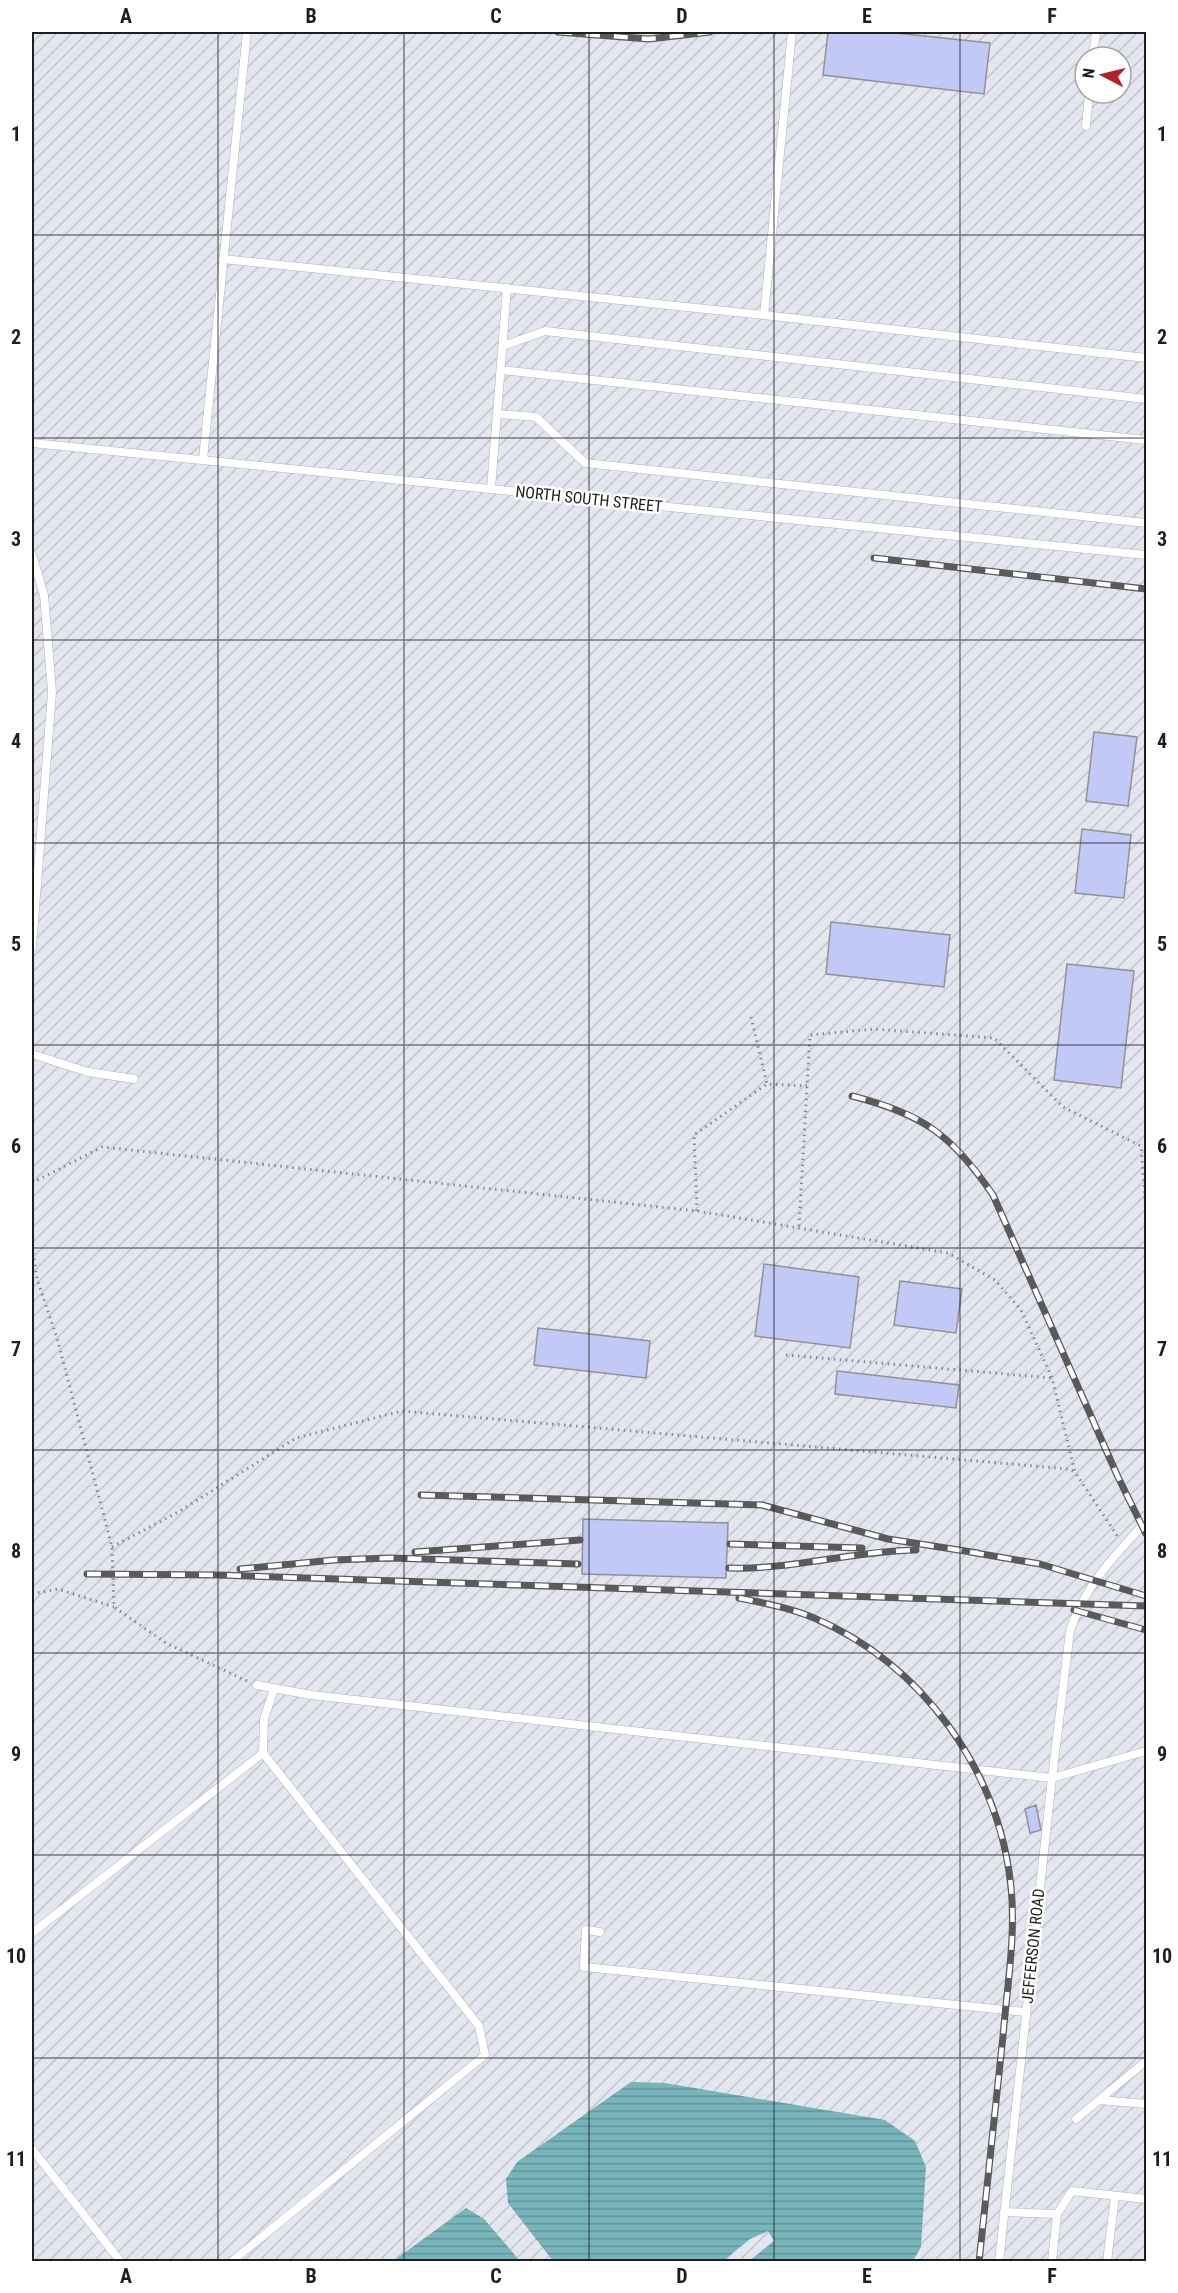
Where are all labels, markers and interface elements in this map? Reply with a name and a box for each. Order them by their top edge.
text: A [120,4,132,28]
text: B [305,4,317,28]
text: C [490,4,502,28]
text: D [676,4,688,28]
text: E [862,4,872,28]
text: F [1047,4,1057,28]
north arrow [1073,45,1133,105]
text: N [1079,67,1099,79]
text: 1 [11,122,21,146]
text: 1 [1157,122,1167,146]
text: 2 [11,325,21,349]
text: 2 [1157,325,1167,349]
street label: NORTH SOUTH STREET [515,482,663,516]
text: 3 [11,527,21,551]
text: 3 [1157,527,1167,551]
text: 4 [11,729,21,753]
text: 4 [1157,729,1167,753]
text: 5 [11,932,21,956]
text: 5 [1157,932,1167,956]
text: 6 [11,1134,21,1158]
text: 6 [1157,1134,1167,1158]
text: 7 [11,1337,21,1361]
text: 7 [1157,1337,1167,1361]
text: 8 [11,1539,21,1563]
text: 8 [1157,1539,1167,1563]
text: 9 [11,1742,21,1766]
text: 9 [1157,1742,1167,1766]
street label: JEFFERSON ROAD [1018,1888,1048,2004]
text: 10 [6,1944,26,1968]
text: 10 [1152,1944,1172,1968]
text: 11 [6,2147,26,2171]
text: 11 [1152,2147,1172,2171]
text: A [120,2264,132,2288]
text: B [305,2264,317,2288]
text: C [490,2264,502,2288]
text: D [676,2264,688,2288]
text: E [862,2264,872,2288]
text: F [1047,2264,1057,2288]

